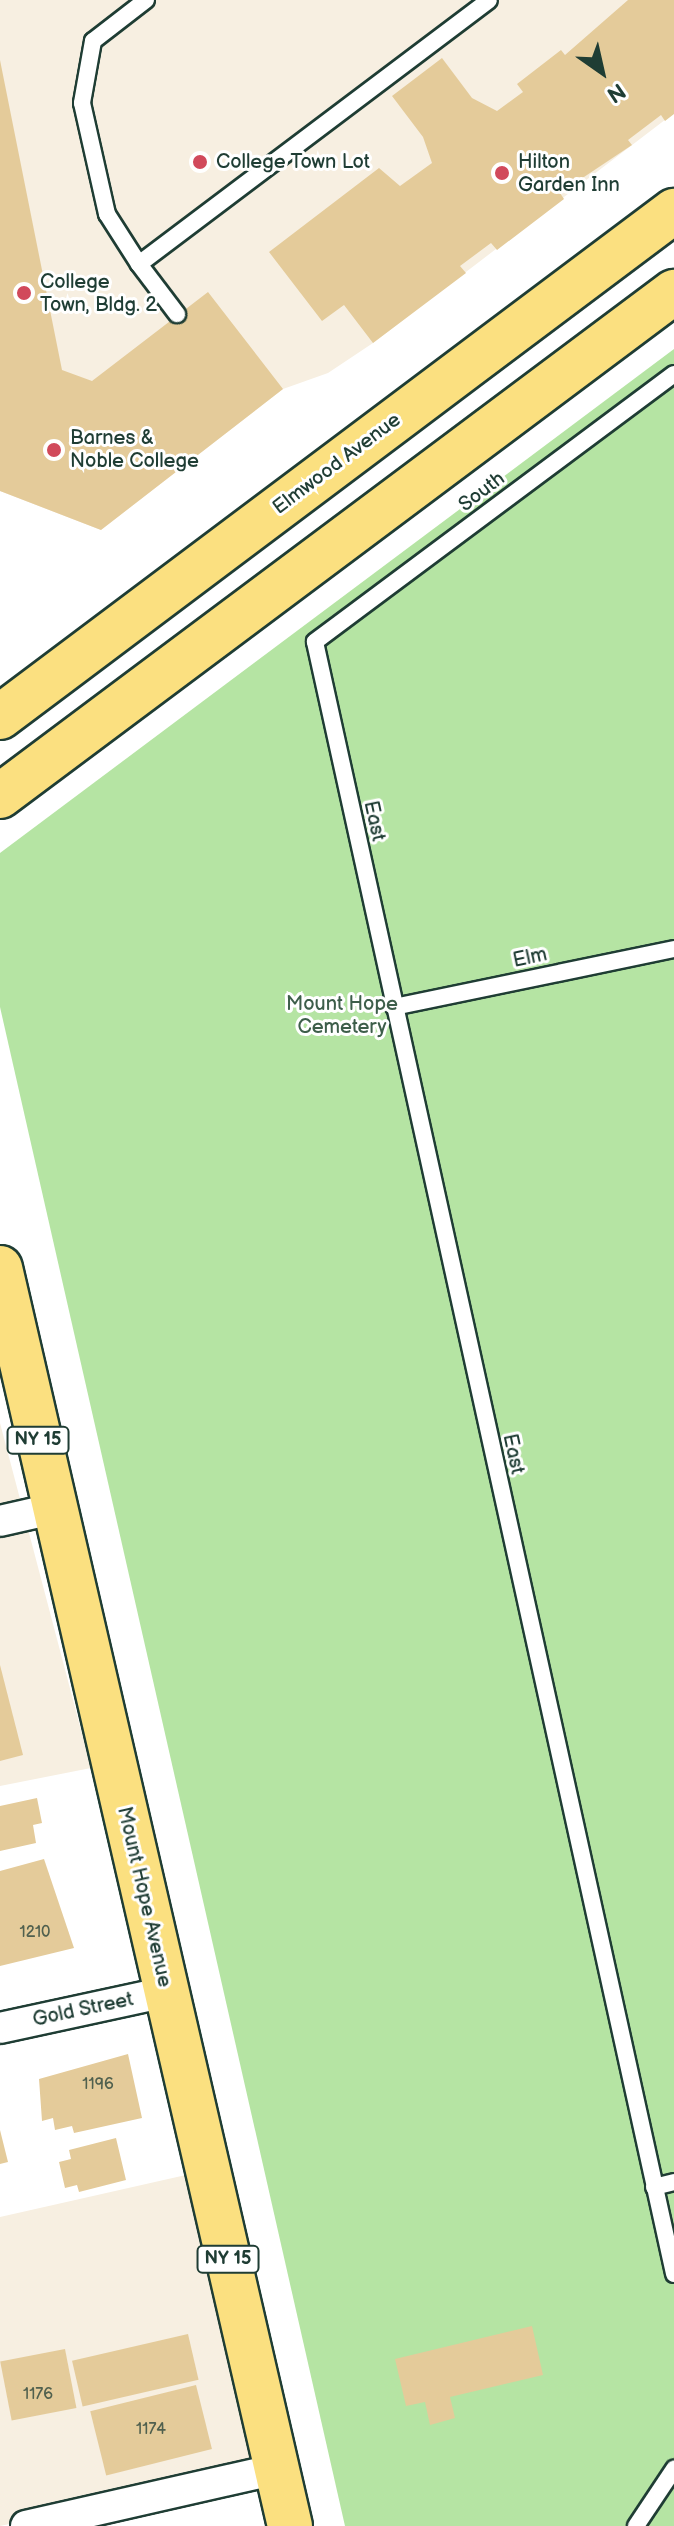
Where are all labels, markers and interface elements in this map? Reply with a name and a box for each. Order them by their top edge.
north arrow [562,32,642,112]
text: N [601,76,630,108]
place label: College Town Lot [216,150,370,174]
place label: Hilton Garden Inn [518,150,620,197]
marker: College Town Lot [191,153,209,171]
marker: Hilton Garden Inn [493,164,511,182]
place label: College Town, Bldg. 2 [40,270,157,317]
marker: College Town, Bldg. 2 [15,284,33,302]
street label: Elmwood Avenue [268,408,406,520]
place label: Barnes & Noble College [70,426,199,473]
marker: Barnes & Noble College [45,441,63,459]
street label: South [454,467,510,517]
street label: East [358,799,390,843]
street label: Elm [511,943,549,973]
park label: Mount Hope Cemetery [286,992,398,1039]
road number: NY 15 [6,1426,70,1454]
street label: East [497,1432,529,1476]
street label: Mount Hope Avenue [112,1804,176,1990]
house number: 1210 [20,1923,50,1943]
street label: Gold Street [30,1988,136,2032]
house number: 1196 [82,2075,114,2095]
road number: NY 15 [196,2245,260,2273]
house number: 1176 [23,2385,53,2405]
house number: 1174 [136,2420,166,2440]

